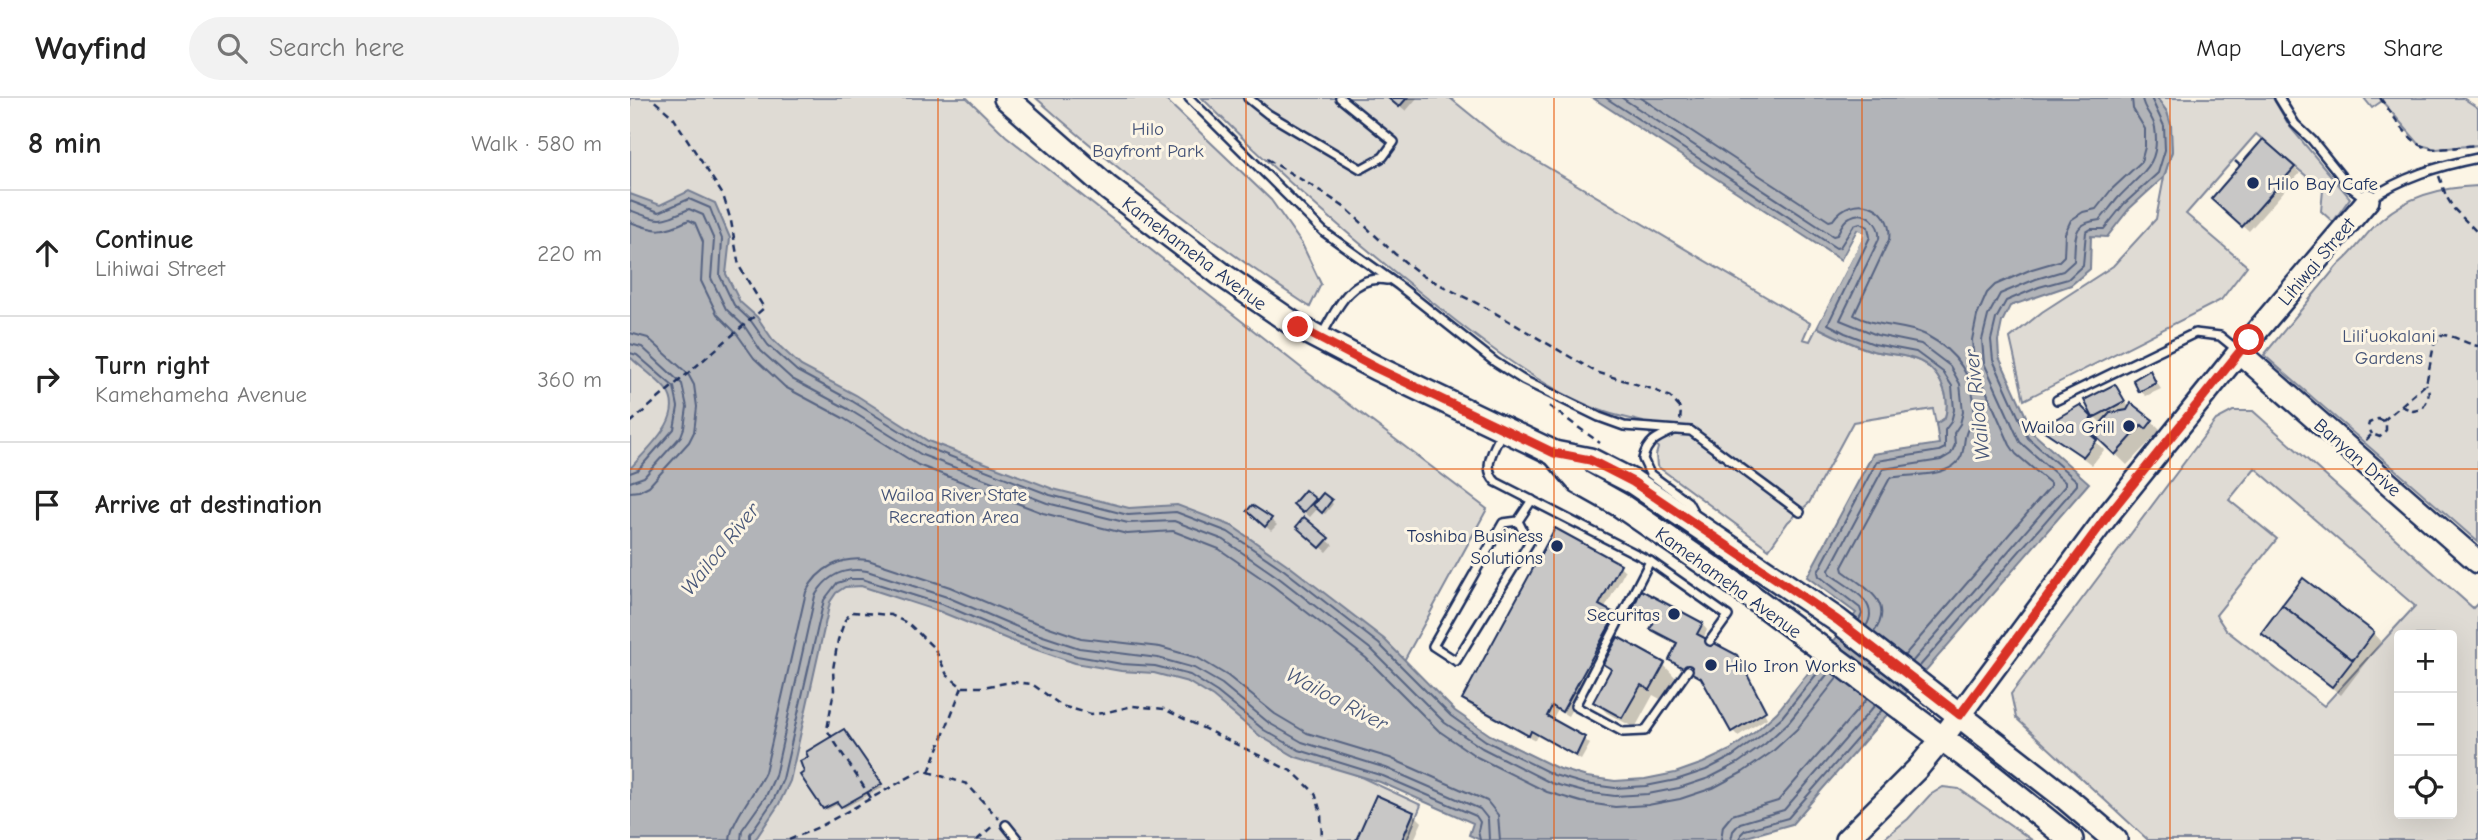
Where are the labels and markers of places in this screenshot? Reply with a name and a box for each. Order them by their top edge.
place label: Hilo Bay Cafe [2267,173,2378,195]
marker: Hilo Bay Cafe [2245,175,2261,191]
place label: Wailoa Grill [2022,416,2115,438]
marker: Wailoa Grill [2121,418,2137,434]
place label: Toshiba Business Solutions [1407,525,1543,569]
marker: Toshiba Business Solutions [1549,538,1565,554]
place label: Securitas [1587,604,1660,626]
marker: Securitas [1666,606,1682,622]
place label: Hilo Iron Works [1725,655,1856,677]
marker: Hilo Iron Works [1703,657,1719,673]

